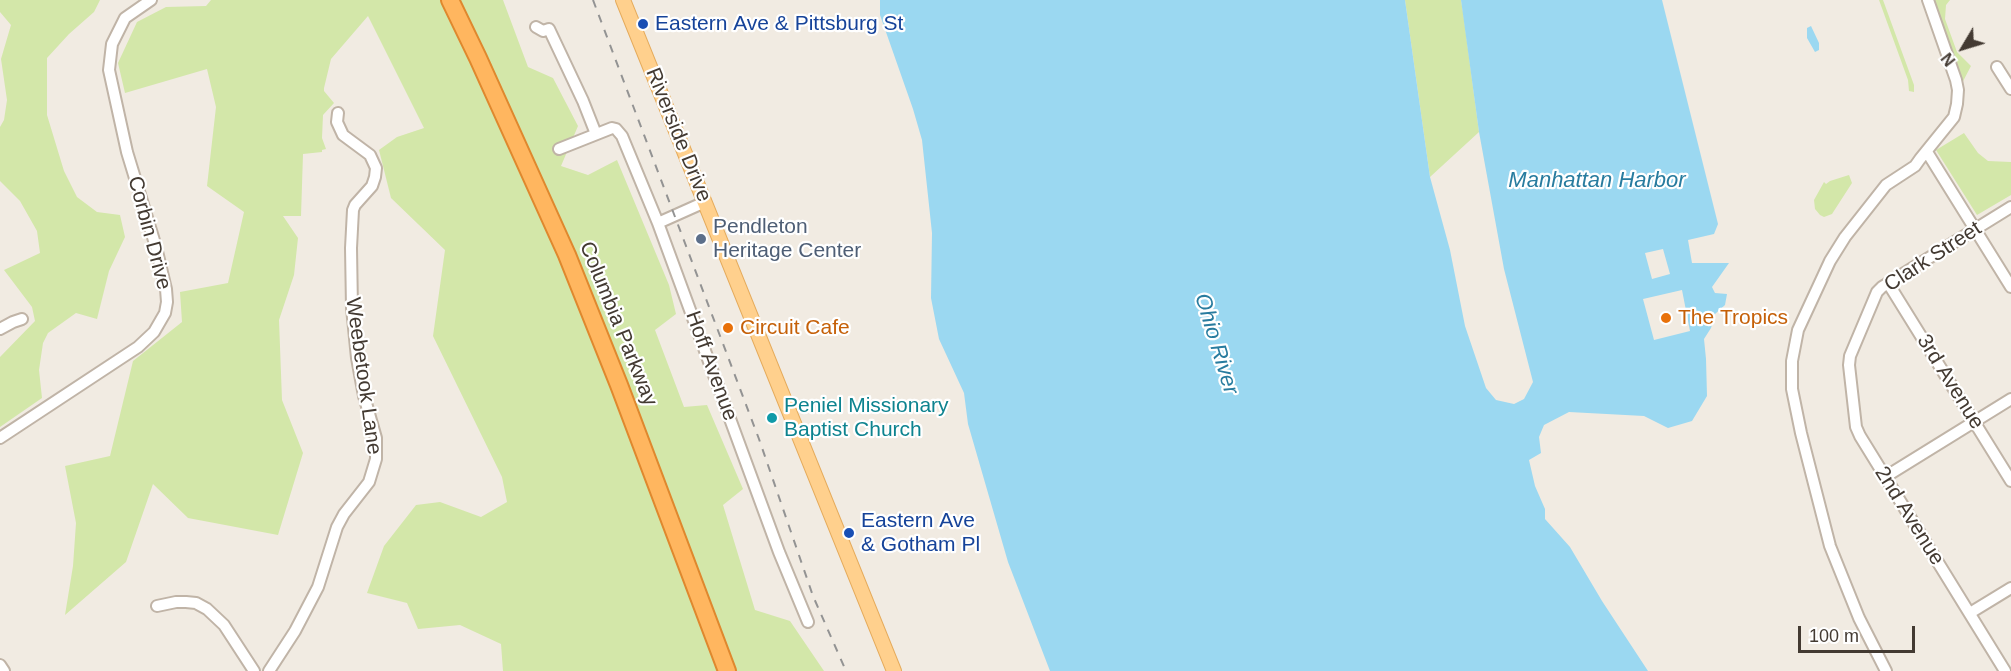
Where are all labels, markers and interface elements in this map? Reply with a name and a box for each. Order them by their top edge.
place label: Eastern Ave & Pittsburg St [655,11,903,37]
marker: Eastern Ave & Pittsburg St [636,17,650,31]
north arrow [1933,18,1993,78]
text: N [1938,50,1959,69]
street label: Riverside Drive [640,64,716,206]
water label: Manhattan Harbor [1508,168,1686,194]
street label: Corbin Drive [122,173,176,293]
place label: Pendleton Heritage Center [713,214,861,264]
street label: Clark Street [1880,216,1986,298]
marker: Pendleton Heritage Center [694,232,708,246]
street label: Columbia Parkway [574,238,662,410]
water label: Ohio River [1188,290,1244,398]
street label: Weebetook Lane [339,296,387,456]
place label: The Tropics [1678,305,1788,331]
street label: Hoff Avenue [680,308,742,424]
marker: The Tropics [1659,311,1673,325]
place label: Circuit Cafe [740,315,850,341]
marker: Circuit Cafe [721,321,735,335]
street label: 3rd Avenue [1911,330,1989,434]
place label: Peniel Missionary Baptist Church [784,393,949,443]
marker: Peniel Missionary Baptist Church [765,411,779,425]
street label: 2nd Avenue [1869,462,1949,570]
place label: Eastern Ave & Gotham Pl [861,508,980,558]
marker: Eastern Ave & Gotham Pl [842,526,856,540]
scale bar [1801,614,1918,652]
text: 100 m [1809,626,1859,646]

